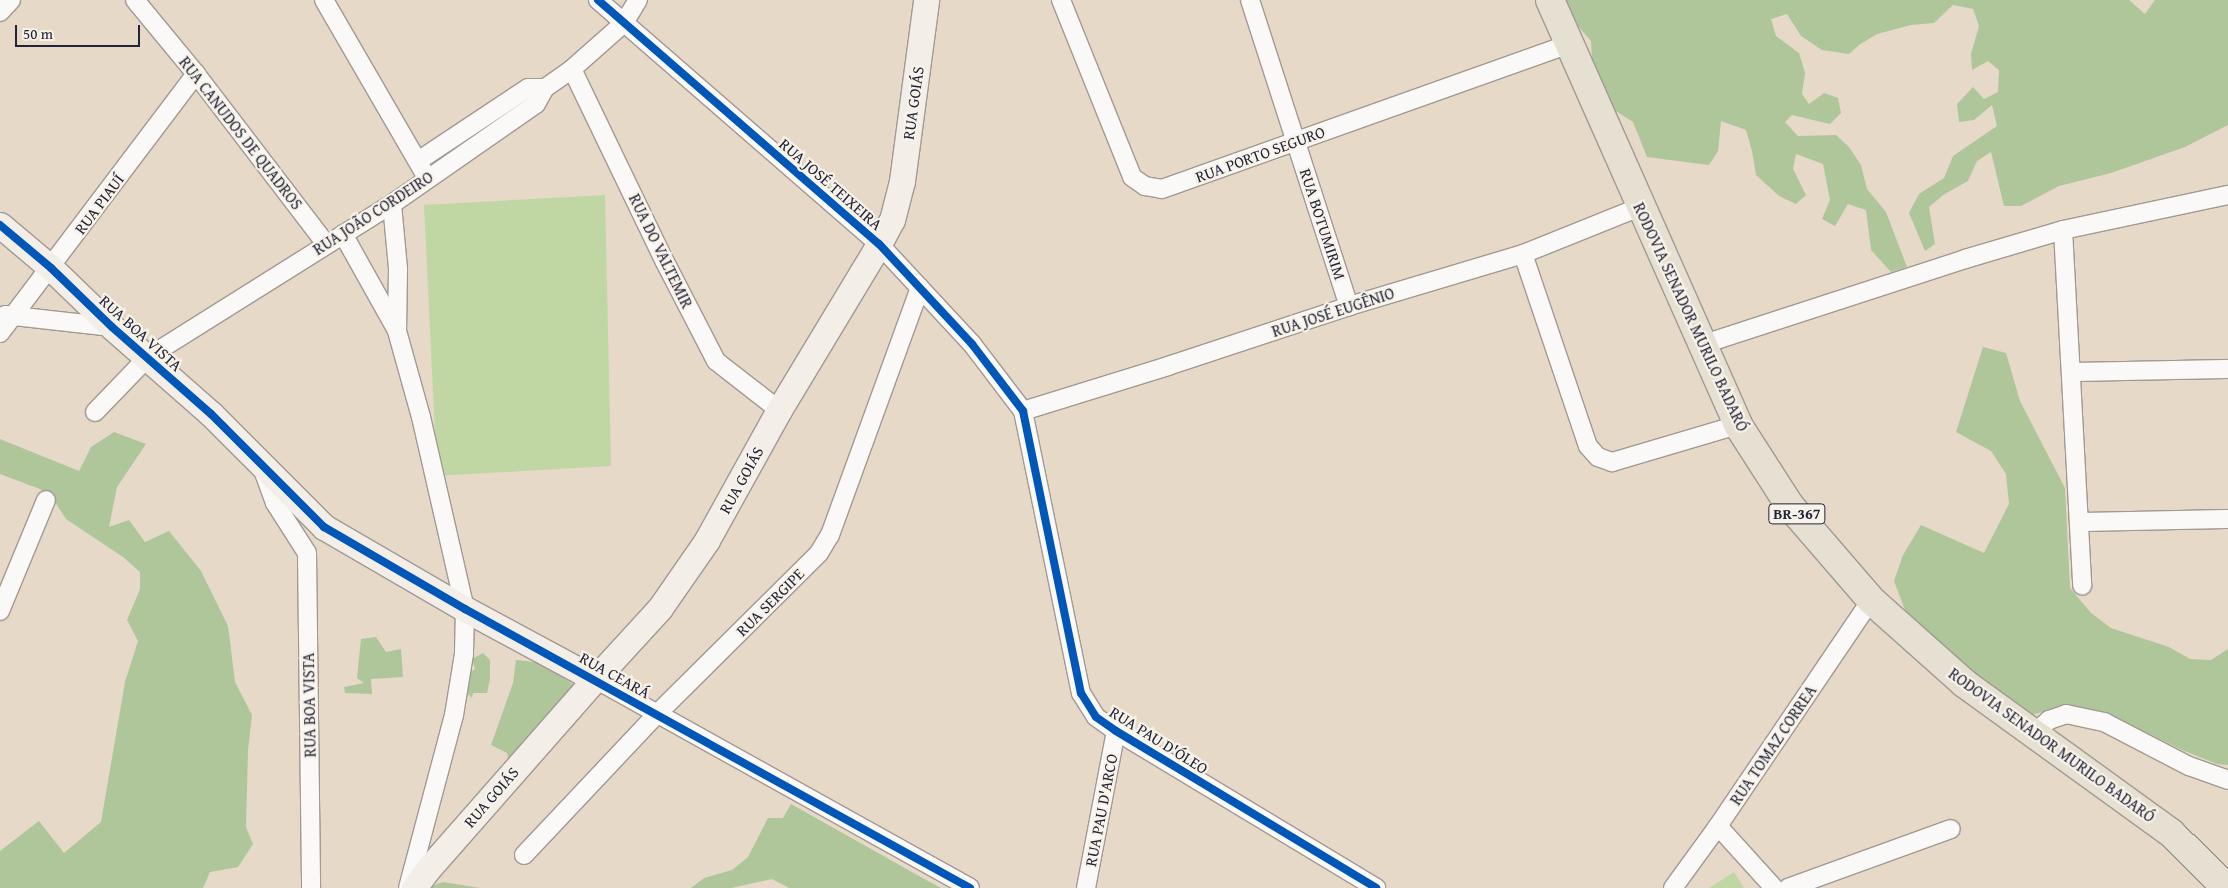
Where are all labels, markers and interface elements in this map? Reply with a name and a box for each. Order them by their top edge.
scale bar [18,15,142,47]
text: 50 m [23,23,53,44]
street label: RUA CANUDOS DE QUADROS [175,53,307,213]
street label: RUA GOIÁS [898,65,928,141]
street label: RUA PORTO SEGURO [1193,122,1327,186]
street label: RUA JOSÉ TEIXEIRA [776,134,886,234]
street label: RUA BOTUMIRIM [1296,166,1350,282]
street label: RUA JOÃO CORDEIRO [309,167,437,259]
street label: RUA PIAUÍ [70,170,128,238]
street label: RUA DO VALTEMIR [625,191,697,311]
street label: RODOVIA SENADOR MURILO BADARÓ [1629,200,1753,434]
street label: RUA JOSÉ EUGÊNIO [1269,283,1397,341]
street label: RUA BOA VISTA [96,291,186,375]
street label: RUA GOIÁS [715,443,767,517]
road number: BR-367 [1768,502,1826,526]
street label: RUA SERGIPE [732,564,808,640]
street label: RUA CEARÁ [576,648,654,702]
street label: RUA BOA VISTA [298,652,320,758]
street label: RODOVIA SENADOR MURILO BADARÓ [1945,664,2159,826]
street label: RUA TOMAZ CORREA [1726,681,1820,809]
street label: RUA PAU D'ÓLEO [1106,702,1212,778]
street label: RUA PAU D'ARCO [1081,752,1121,868]
street label: RUA GOIÁS [460,763,522,831]

